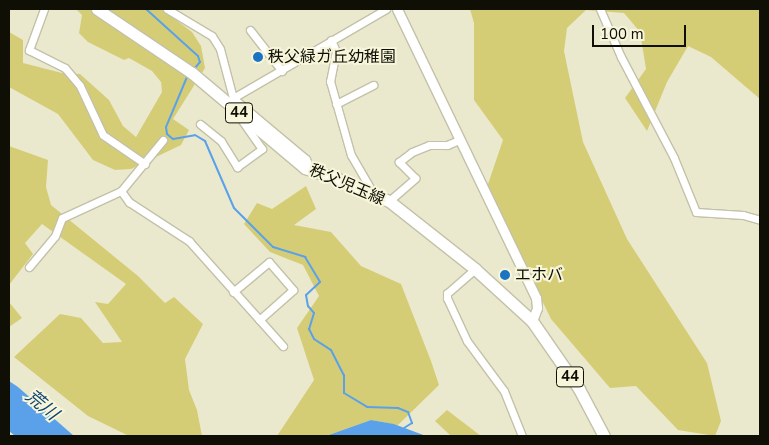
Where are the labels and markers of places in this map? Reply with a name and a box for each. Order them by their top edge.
place label: 秩父緑ガ丘幼稚園 [268,47,396,67]
marker: 秩父緑ガ丘幼稚園 [252,51,264,63]
place label: エホバ [515,265,563,285]
marker: エホバ [499,269,511,281]

